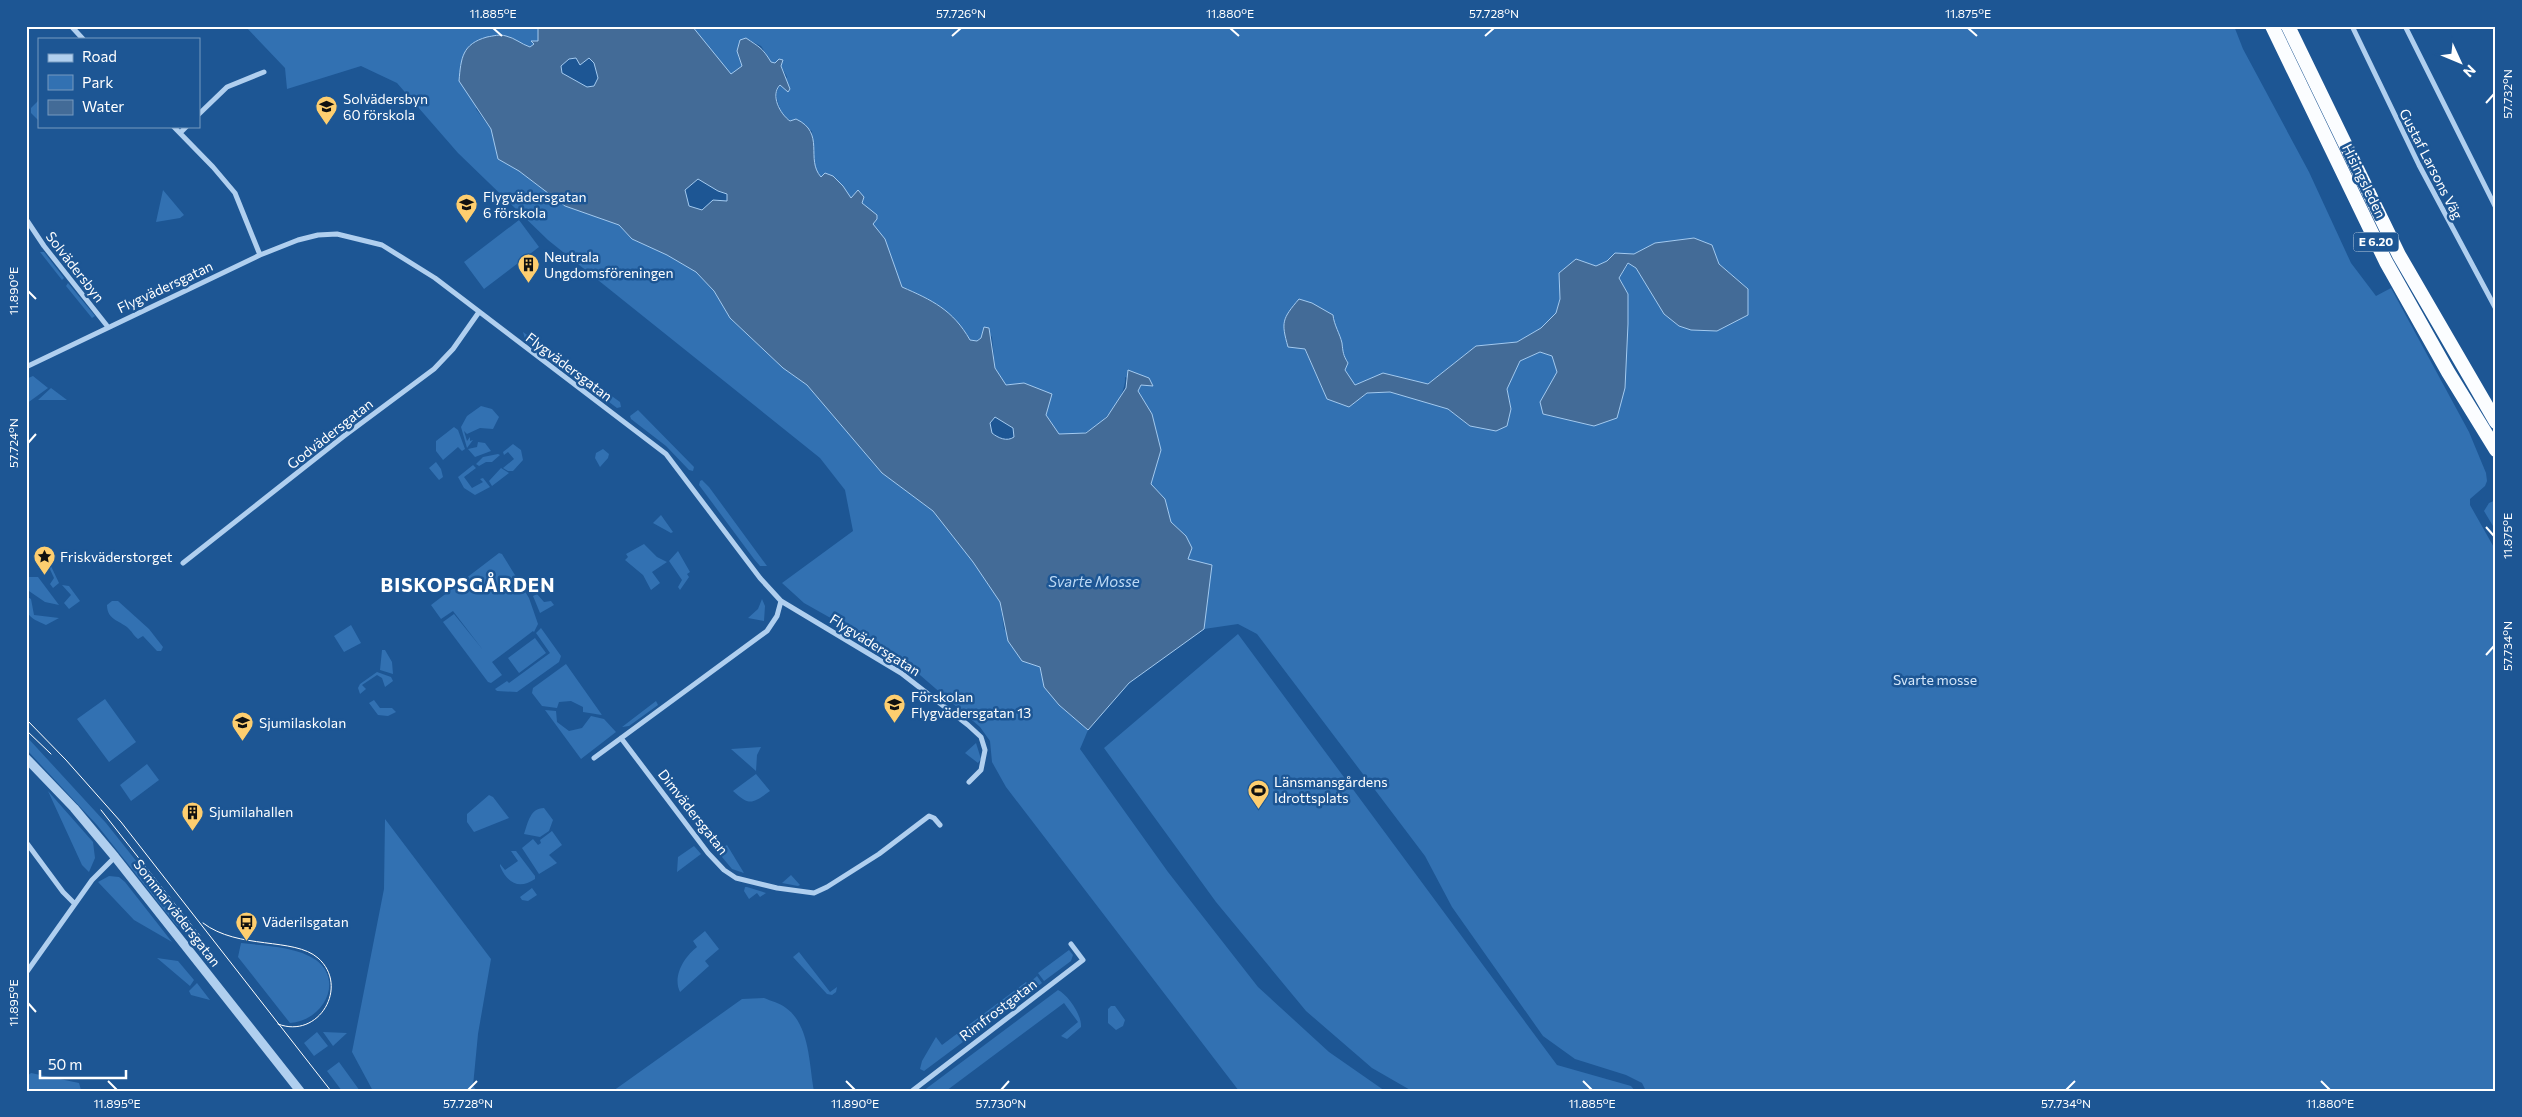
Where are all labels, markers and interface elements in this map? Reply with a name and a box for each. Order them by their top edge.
text: 11.885°E [469,6,517,20]
text: 57.726°N [936,6,986,20]
text: 11.880°E [1206,6,1254,20]
text: 57.728°N [1469,6,1519,20]
text: 11.875°E [1945,6,1991,20]
legend [38,38,200,128]
north arrow [2434,38,2484,88]
text: Road [82,47,117,65]
text: N [2460,62,2479,81]
text: 57.732°N [2500,69,2514,119]
text: Park [82,73,113,91]
place label: Solvädersbyn 60 förskola [343,90,428,123]
school or university icon: Solvädersbyn 60 förskola [315,95,339,126]
text: Water [82,97,124,115]
street label: Gustaf Larsons Väg [2396,106,2467,222]
street label: Hisingsleden [2339,141,2390,221]
place label: Flygvädersgatan 6 förskola [483,188,587,221]
school or university icon: Flygvädersgatan 6 förskola [455,193,479,224]
street label: Solvädersbyn [43,228,108,305]
road number: E 6.20 [2354,232,2398,252]
place label: Neutrala Ungdomsföreningen [544,248,674,281]
building icon: Neutrala Ungdomsföreningen [516,253,540,284]
street label: Flygvädersgatan [114,257,215,316]
text: 11.890°E [6,267,20,315]
street label: Flygvädersgatan [523,329,616,405]
street label: Godvädersgatan [283,395,376,472]
text: 57.724°N [6,418,20,468]
text: 11.875°E [2500,513,2514,559]
place icon: Friskväderstorget [32,545,56,576]
place label: Friskväderstorget [60,548,173,565]
district label: BISKOPSGÅRDEN [381,571,555,596]
water label: Svarte Mosse [1048,572,1140,590]
street label: Flygvädersgatan [827,610,924,679]
text: 57.734°N [2500,621,2514,671]
park label: Svarte mosse [1893,671,1977,688]
place label: Förskolan Flygvädersgatan 13 [911,688,1031,721]
school or university icon: Förskolan Flygvädersgatan 13 [883,693,907,724]
school or university icon: Sjumilaskolan [231,711,255,742]
place label: Sjumilaskolan [259,714,346,731]
street label: Dimvädersgatan [655,766,732,858]
place label: Länsmansgårdens Idrottsplats [1274,773,1388,806]
sports icon: Länsmansgårdens Idrottsplats [1246,778,1270,809]
building icon: Sjumilahallen [181,800,205,831]
place label: Sjumilahallen [209,803,293,820]
street label: Sommarvädersgatan [130,856,225,970]
bus stop icon: Väderilsgatan [234,910,258,941]
place label: Väderilsgatan [262,913,349,930]
street label: Rimfrostgatan [956,975,1040,1044]
text: 11.895°E [6,979,20,1027]
scale bar [40,1047,126,1079]
text: 50 m [48,1055,82,1073]
text: 11.895°E [93,1096,141,1110]
text: 57.728°N [443,1096,493,1110]
text: 11.890°E [831,1096,879,1110]
text: 57.730°N [976,1096,1026,1110]
text: 11.885°E [1568,1096,1616,1110]
text: 57.734°N [2041,1096,2091,1110]
text: 11.880°E [2306,1096,2354,1110]

